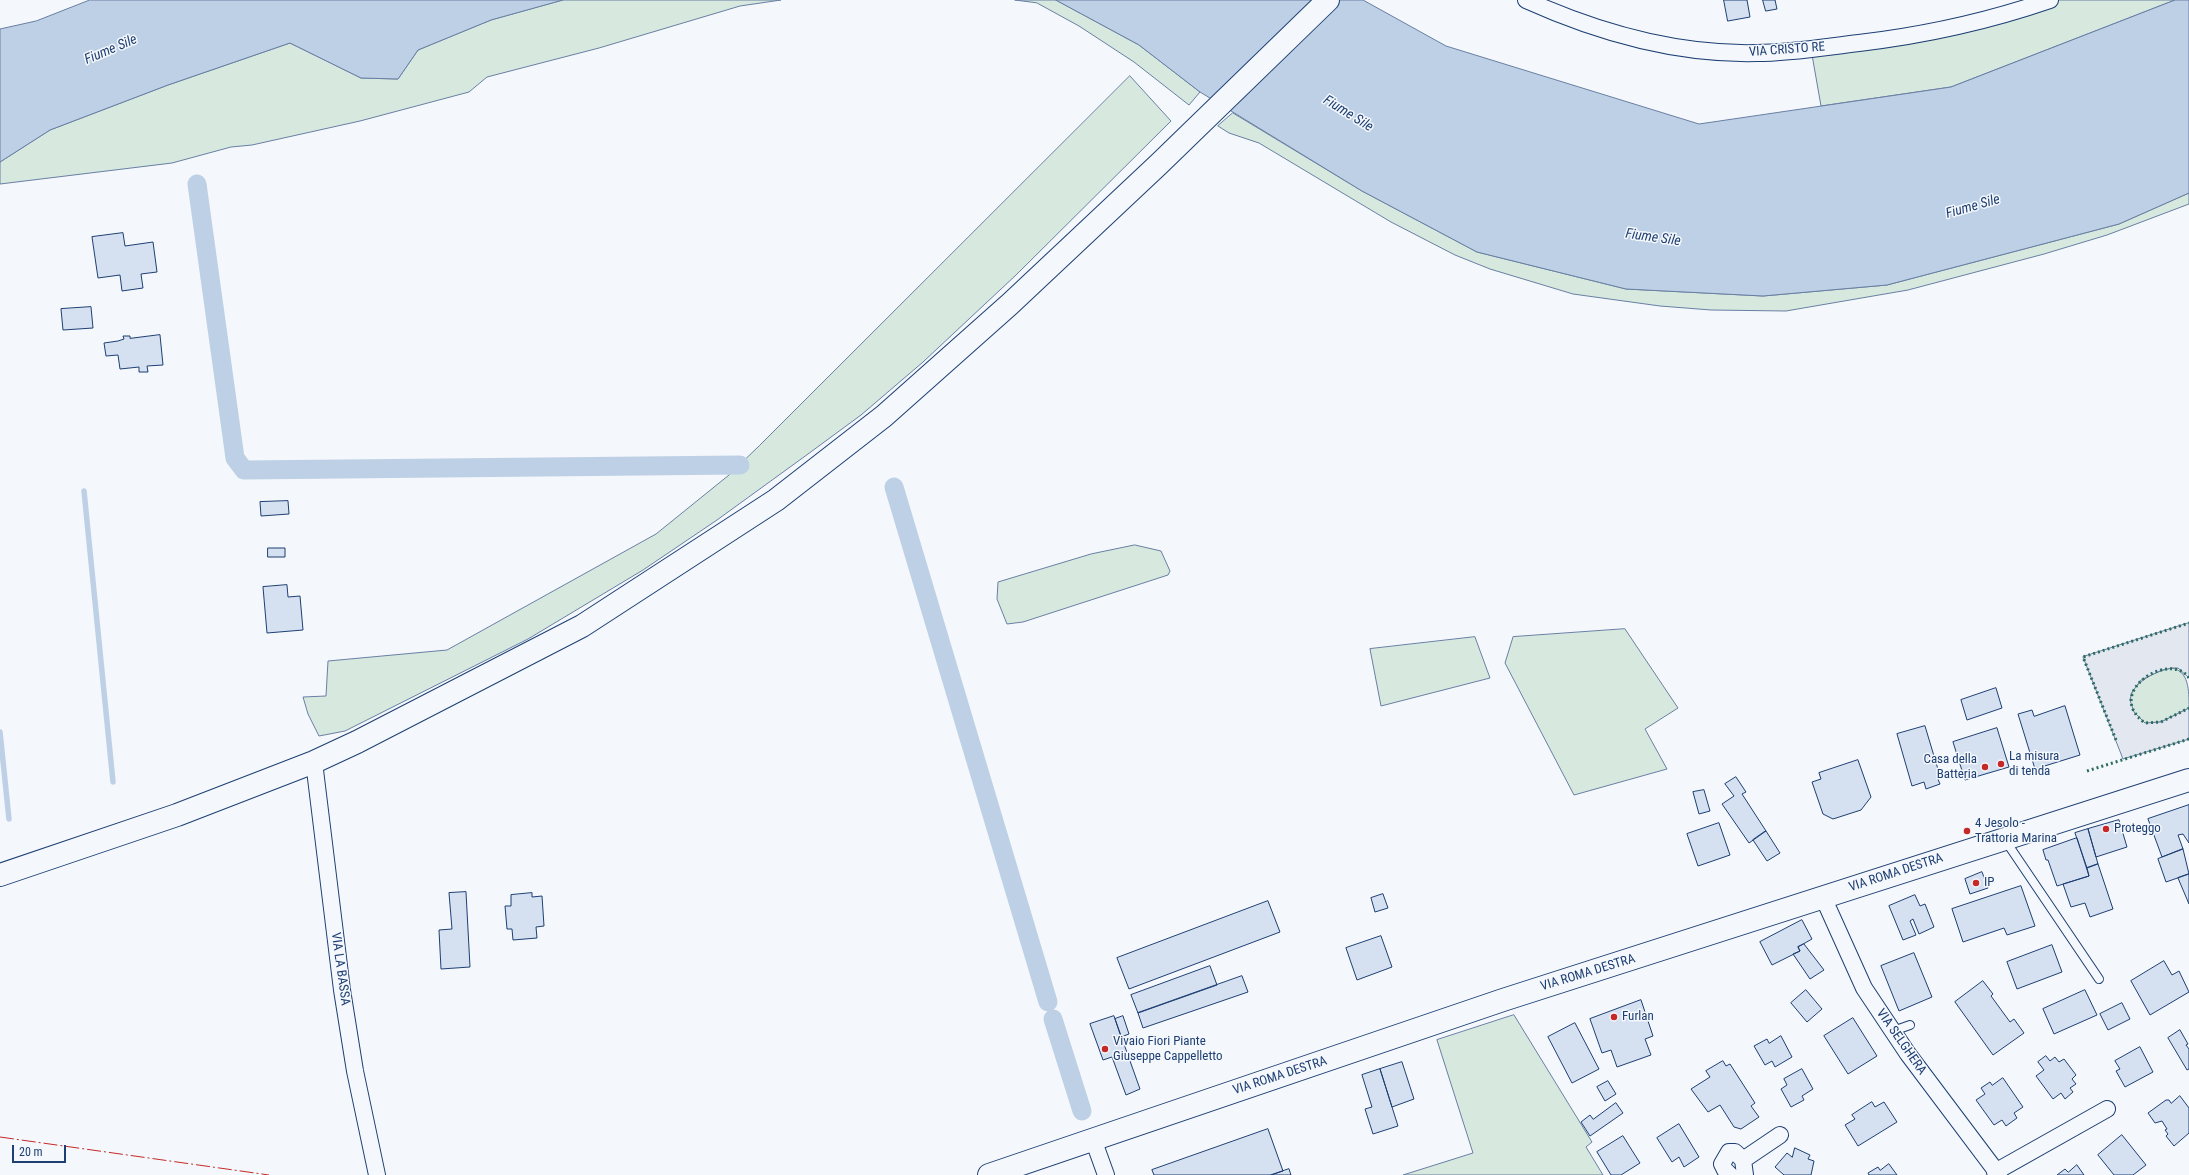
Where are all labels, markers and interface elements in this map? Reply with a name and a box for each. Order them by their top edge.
water label: Fiume Sile [82,31,140,69]
street label: VIA CRISTO RE [1748,40,1826,60]
water label: Fiume Sile [1320,92,1376,136]
water label: Fiume Sile [1944,191,2002,223]
water label: Fiume Sile [1624,226,1682,250]
place label: La misura di tenda [2009,749,2059,780]
place label: Casa della Batteria [1924,752,1977,783]
marker: La misura di tenda [1996,759,2006,769]
marker: Casa della Batteria [1980,762,1990,772]
place label: 4 Jesolo - Trattoria Marina [1975,816,2057,847]
place label: Proteggo [2114,821,2161,837]
marker: Proteggo [2101,824,2111,834]
marker: 4 Jesolo - Trattoria Marina [1962,826,1972,836]
street label: VIA ROMA DESTRA [1847,850,1945,896]
place label: IP [1984,875,1994,891]
marker: IP [1971,878,1981,888]
street label: VIA LA BASSA [327,932,353,1006]
street label: VIA ROMA DESTRA [1539,951,1637,995]
street label: VIA SELGHERA [1873,1006,1929,1078]
place label: Furlan [1622,1009,1654,1025]
marker: Furlan [1609,1012,1619,1022]
place label: Vivaio Fiori Piante Giuseppe Cappelletto [1113,1034,1223,1065]
marker: Vivaio Fiori Piante Giuseppe Cappelletto [1100,1044,1110,1054]
street label: VIA ROMA DESTRA [1231,1053,1329,1099]
scale bar [14,1137,68,1163]
text: 20 m [19,1145,43,1159]

